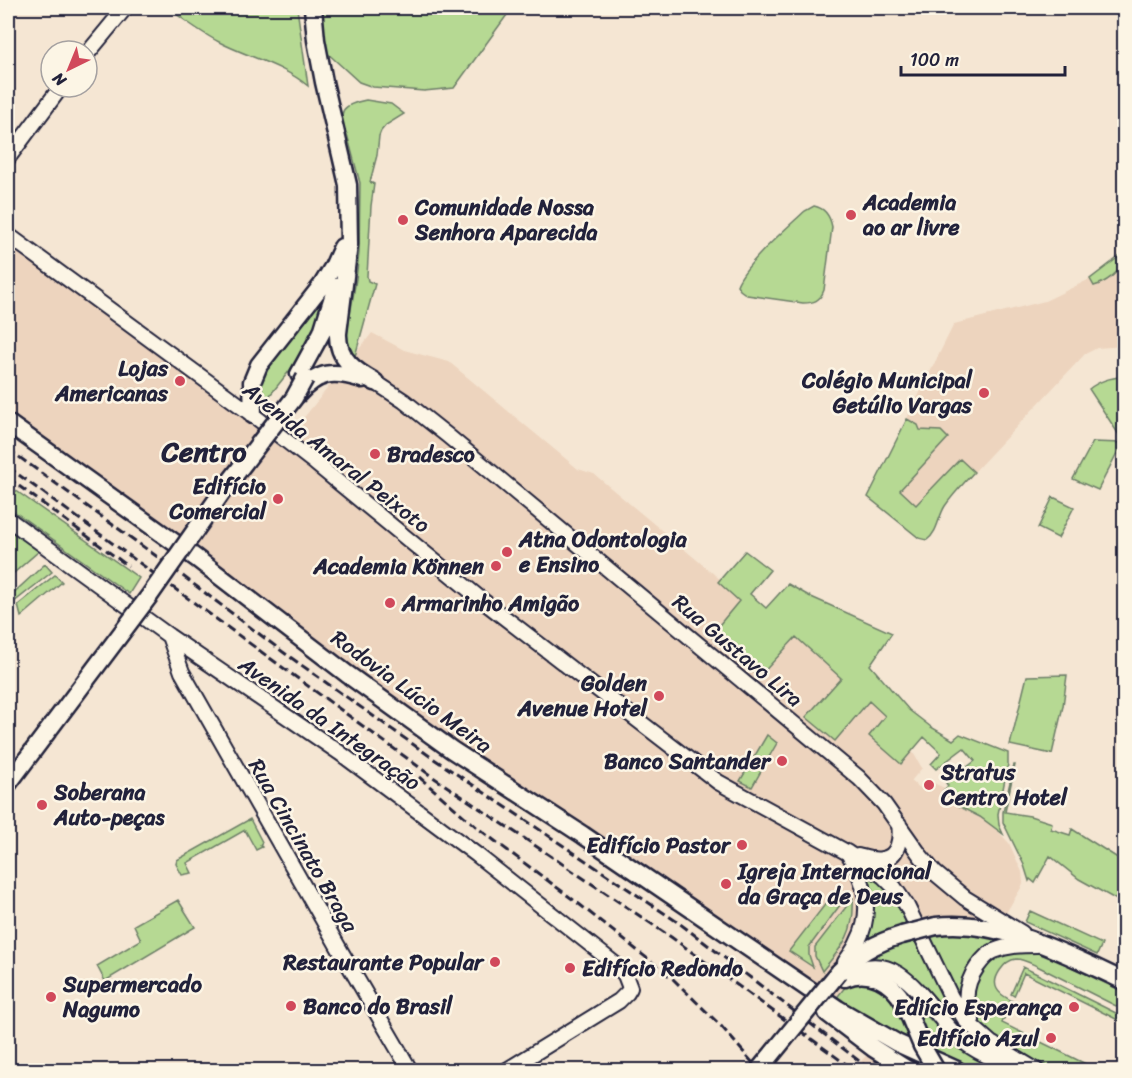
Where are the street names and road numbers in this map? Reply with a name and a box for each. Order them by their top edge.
street label: Avenida Amaral Peixoto [233,371,439,544]
street label: Rua Gustavo Lira [663,583,812,717]
street label: Rodovia Lúcio Meira [322,619,501,764]
street label: Avenida da Integração [229,645,429,801]
street label: Rua Cincinato Braga [238,751,370,941]

